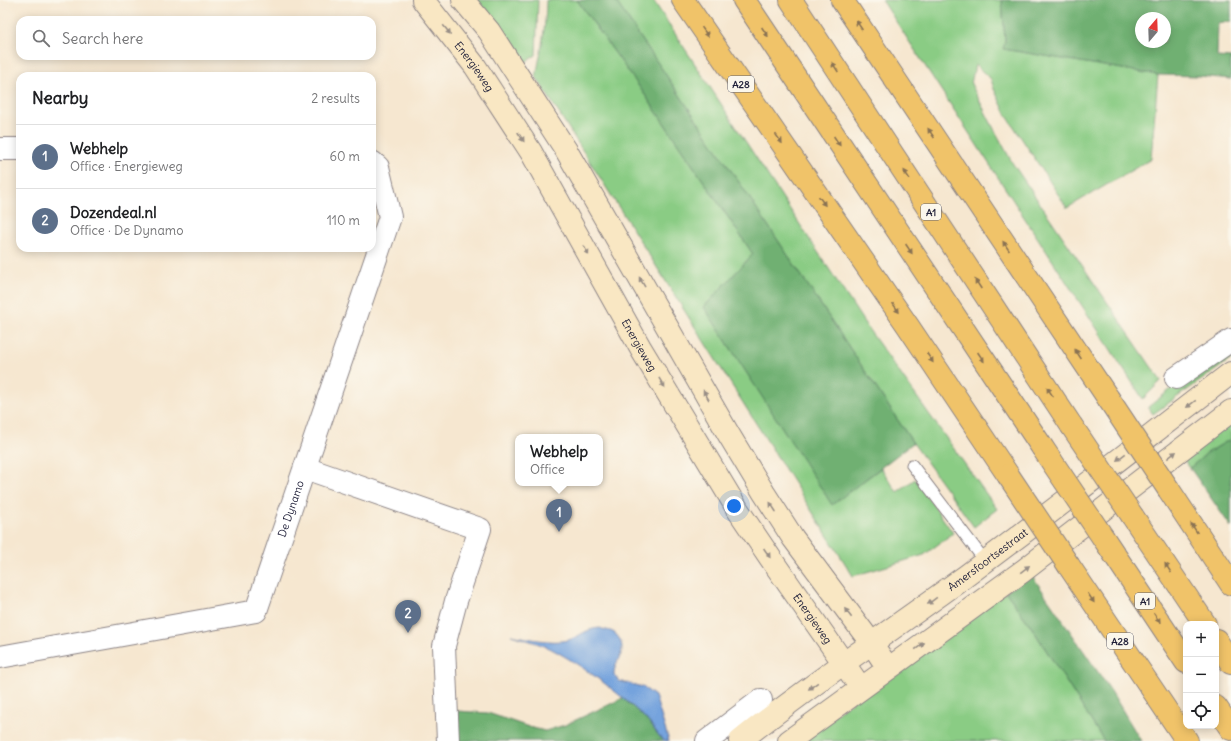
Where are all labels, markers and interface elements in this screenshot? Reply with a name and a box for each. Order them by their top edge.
north arrow [1135,12,1171,48]
search box [16,16,376,60]
one-way arrow [855,20,863,31]
one-way arrow [443,25,452,36]
icon: search [30,27,52,49]
one-way arrow [701,27,709,37]
one-way arrow [761,27,769,38]
text: Search here [62,29,143,48]
street label: Energieweg [451,39,497,94]
one-way arrow [832,61,839,73]
road number: A28 [728,76,754,92]
text: Nearby [32,87,88,109]
text: 2 results [311,90,360,107]
one-way arrow [927,128,935,139]
one-way arrow [518,131,525,143]
one-way arrow [775,134,783,144]
one-way arrow [833,136,841,146]
text: Webhelp [70,139,128,158]
text: 1 [42,148,48,165]
text: 60 m [329,148,360,165]
text: Office · Energieweg [70,158,183,175]
one-way arrow [903,170,911,180]
one-way arrow [818,196,826,206]
text: Dozendeal.nl [70,203,157,222]
road number: A1 [921,204,941,220]
text: 2 [41,212,49,229]
text: 110 m [327,212,360,229]
text: Office · De Dynamo [70,222,184,239]
one-way arrow [1002,241,1010,251]
one-way arrow [906,243,913,255]
one-way arrow [582,244,589,256]
one-way arrow [638,276,645,288]
one-way arrow [975,278,982,290]
one-way arrow [892,303,900,313]
street label: Energieweg [619,316,660,374]
one-way arrow [1075,348,1082,360]
one-way arrow [978,351,985,363]
one-way arrow [926,353,934,363]
one-way arrow [658,377,665,389]
one-way arrow [1046,387,1054,398]
one-way arrow [703,389,709,401]
one-way arrow [1185,399,1196,408]
popup [515,434,603,486]
text: Webhelp [530,442,588,461]
one-way arrow [1167,451,1178,460]
one-way arrow [1116,453,1126,461]
text: Office [530,461,565,478]
street label: De Dynamo [275,479,307,539]
your location [724,496,744,516]
pin: 1 [546,499,572,532]
one-way arrow [769,501,777,512]
one-way arrow [1190,523,1198,533]
street label: Amersfoortsestraat [945,525,1031,594]
one-way arrow [763,547,770,559]
one-way arrow [1164,563,1172,574]
one-way arrow [1020,565,1031,573]
street label: Energieweg [790,591,835,647]
one-way arrow [1087,593,1095,603]
road number: A1 [1135,593,1155,609]
one-way arrow [926,597,937,605]
pin: 2 [395,600,421,633]
one-way arrow [844,607,852,618]
one-way arrow [1153,613,1161,624]
map controls [1183,621,1219,729]
button: + [1183,621,1219,657]
road number: A28 [1107,633,1133,649]
one-way arrow [915,642,926,650]
button: − [1183,657,1219,693]
one-way arrow [807,682,818,690]
button: locate [1183,693,1219,729]

